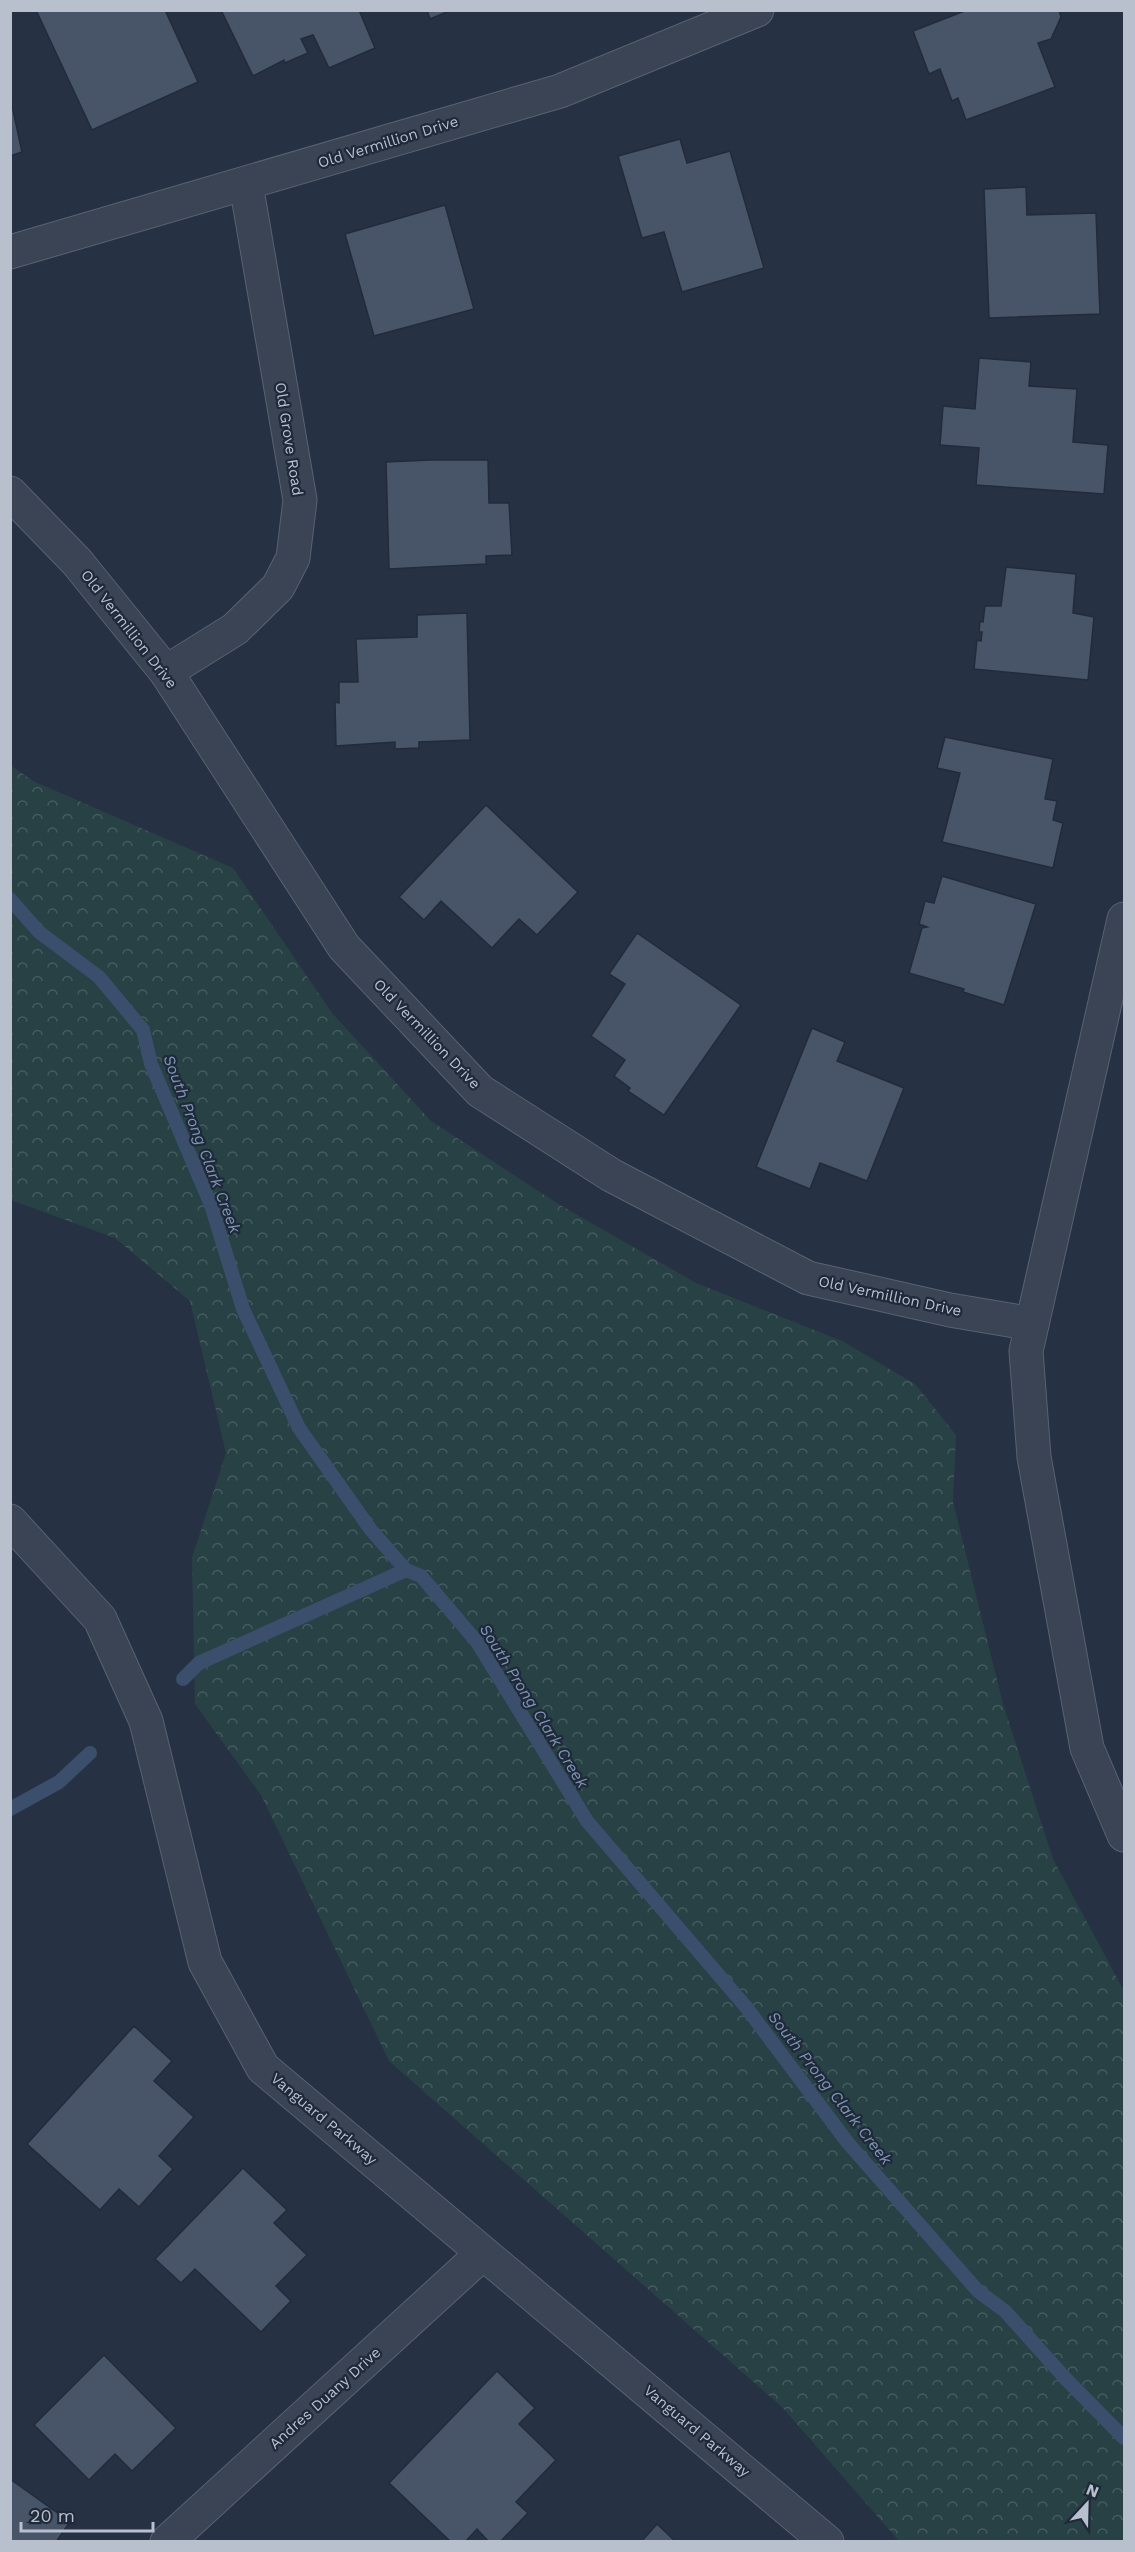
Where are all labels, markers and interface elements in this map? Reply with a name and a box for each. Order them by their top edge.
street label: Old Vermillion Drive [316,112,460,172]
street label: Old Grove Road [271,381,307,497]
street label: Old Vermillion Drive [77,566,181,692]
street label: Old Vermillion Drive [370,975,484,1093]
water label: South Prong Clark Creek [159,1052,245,1237]
street label: Old Vermillion Drive [817,1272,963,1320]
water label: South Prong Clark Creek [476,1621,593,1793]
water label: South Prong Clark Creek [764,2007,897,2170]
street label: Vanguard Parkway [267,2069,381,2169]
street label: Andres Duany Drive [266,2343,384,2453]
street label: Vanguard Parkway [640,2381,754,2481]
north arrow [1057,2474,1117,2534]
text: N [1083,2480,1101,2502]
scale bar [21,2495,153,2533]
text: 20 m [30,2505,75,2526]

